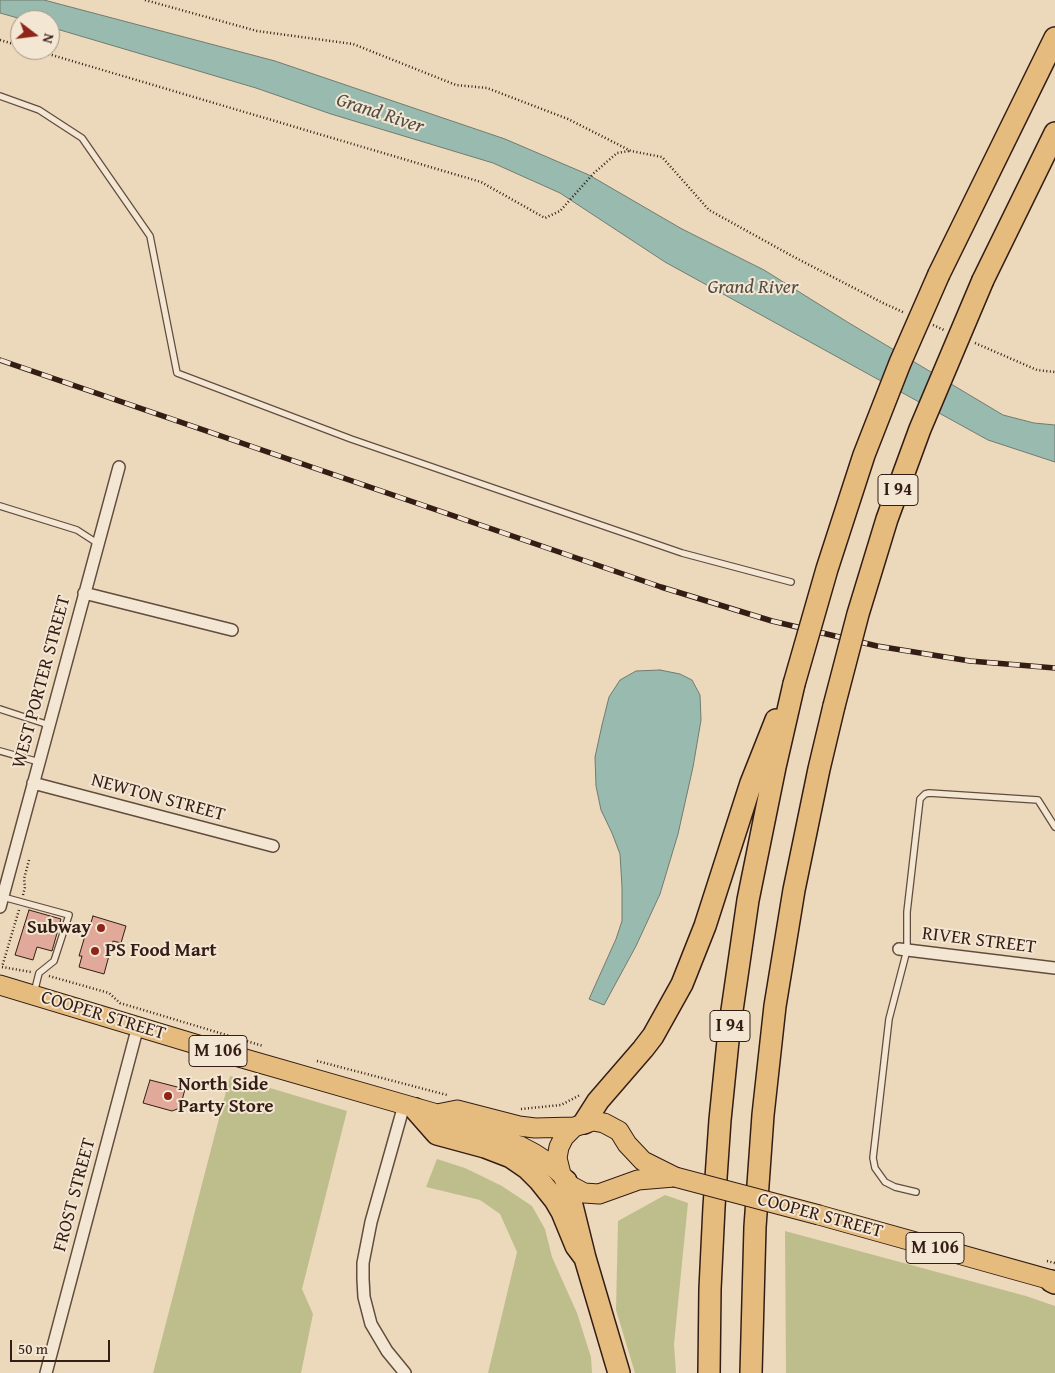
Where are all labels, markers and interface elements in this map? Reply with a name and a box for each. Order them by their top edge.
north arrow [10,10,60,60]
text: N [38,32,59,46]
water label: Grand River [333,89,427,139]
water label: Grand River [708,276,798,300]
road number: I 94 [878,474,918,506]
street label: WEST PORTER STREET [8,593,76,771]
street label: NEWTON STREET [89,769,227,827]
place label: Subway [27,917,91,939]
marker: Subway [95,922,107,934]
street label: RIVER STREET [921,923,1037,959]
place label: PS Food Mart [105,940,217,962]
marker: PS Food Mart [89,945,101,957]
street label: COOPER STREET [38,986,168,1046]
road number: I 94 [710,1010,750,1042]
road number: M 106 [189,1036,247,1066]
place label: North Side Party Store [178,1074,274,1118]
marker: North Side Party Store [162,1090,174,1102]
street label: FROST STREET [49,1136,101,1254]
street label: COOPER STREET [755,1188,885,1244]
road number: M 106 [906,1232,964,1264]
scale bar [12,1330,112,1362]
text: 50 m [18,1338,48,1359]

